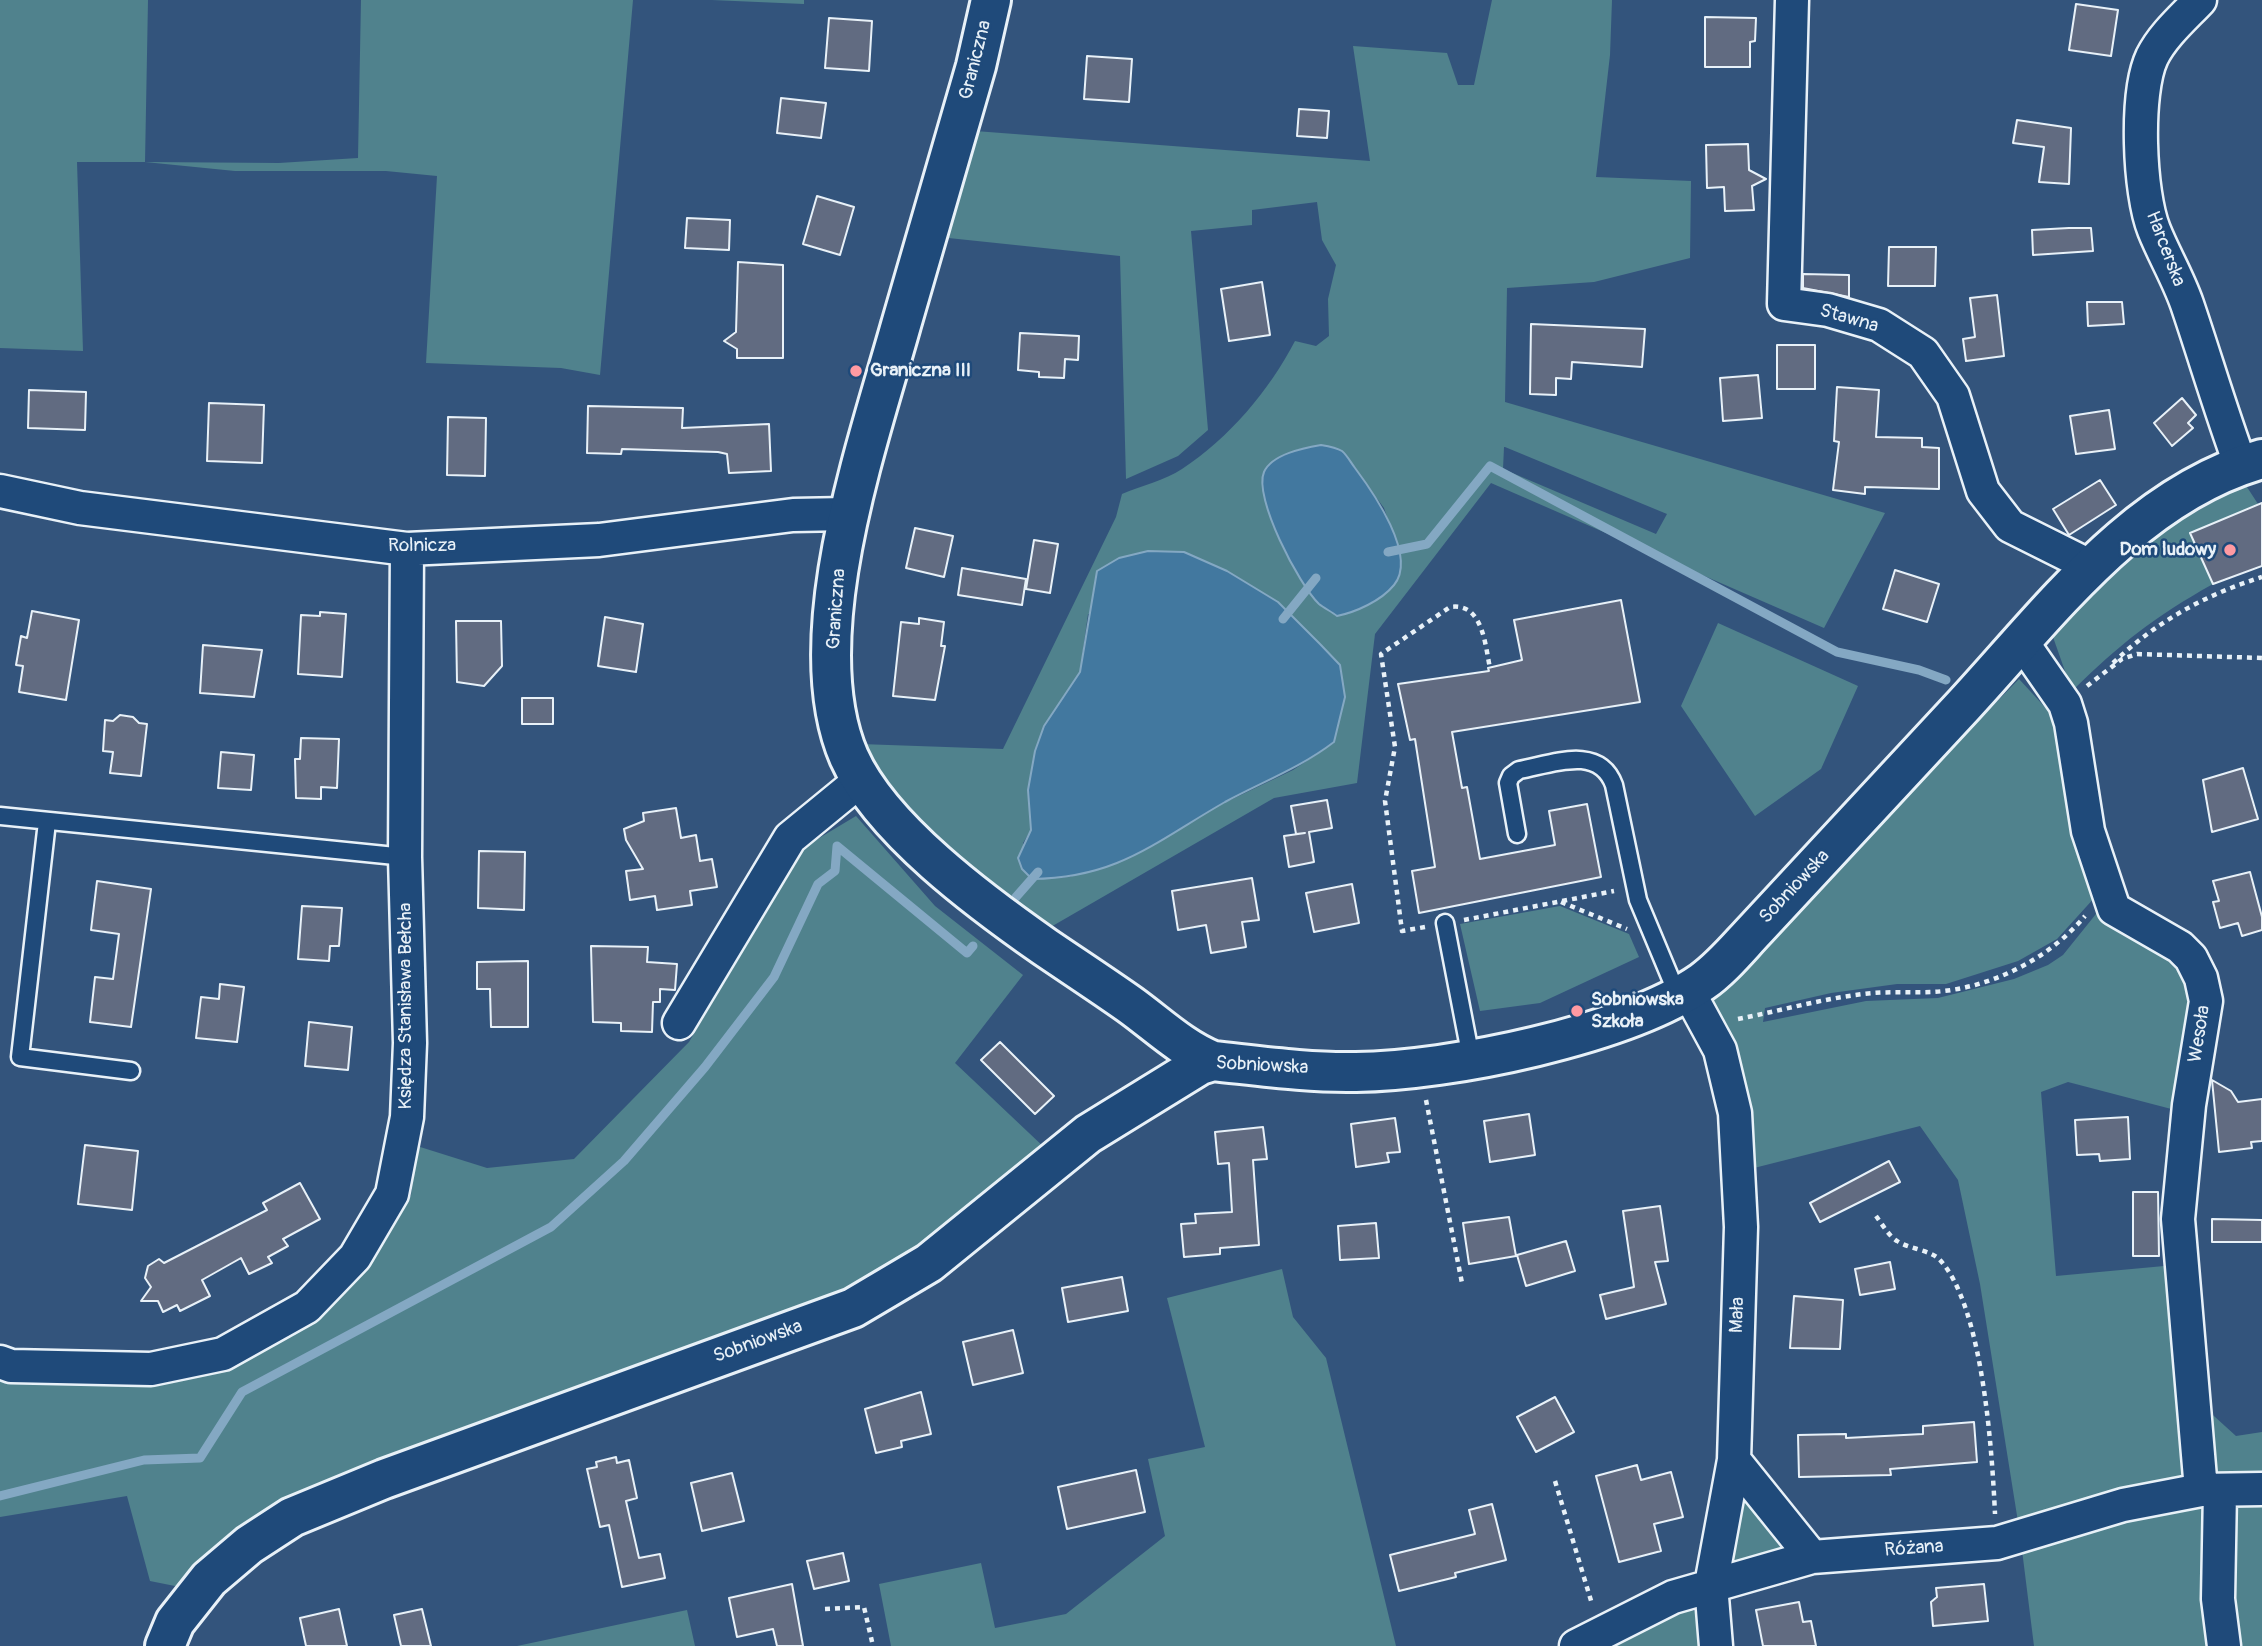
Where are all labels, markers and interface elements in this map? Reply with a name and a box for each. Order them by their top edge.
street label: Graniczna [955,18,997,102]
street label: Harcerska [2140,208,2190,290]
street label: Stawna [1817,300,1881,338]
place label: Graniczna III [870,360,971,382]
marker: Graniczna III [848,363,864,379]
street label: Rolnicza [388,535,456,557]
place label: Dom ludowy [2119,539,2216,561]
marker: Dom ludowy [2222,542,2238,558]
street label: Graniczna [823,568,851,650]
street label: Sobniowska [1755,845,1835,929]
street label: Księdza Stanisława Bełcha [395,903,417,1109]
place label: Sobniowska Szkoła [1591,989,1684,1033]
marker: Sobniowska Szkoła [1569,1003,1585,1019]
street label: Wesoła [2184,1004,2216,1064]
street label: Sobniowska [1215,1052,1309,1080]
street label: Mała [1726,1297,1750,1333]
street label: Sobniowska [710,1315,806,1369]
street label: Różana [1884,1536,1944,1562]

